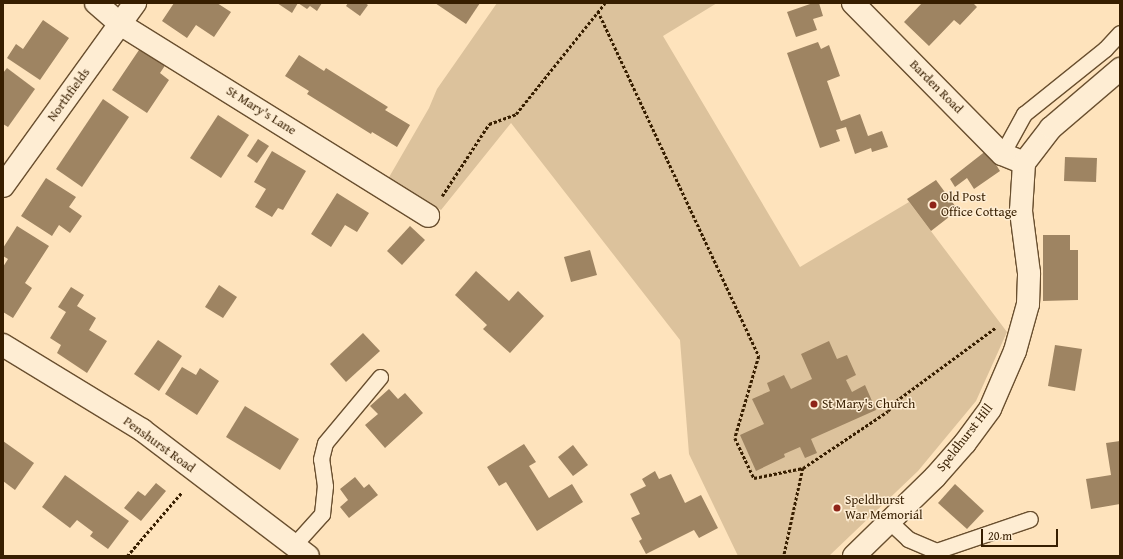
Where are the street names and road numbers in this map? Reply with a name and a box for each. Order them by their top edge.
street label: Barden Road [906,57,966,117]
street label: Northfields [44,65,94,125]
street label: St Mary's Lane [223,83,299,139]
street label: Speldhurst Hill [934,401,996,475]
street label: Penshurst Road [120,414,198,476]

